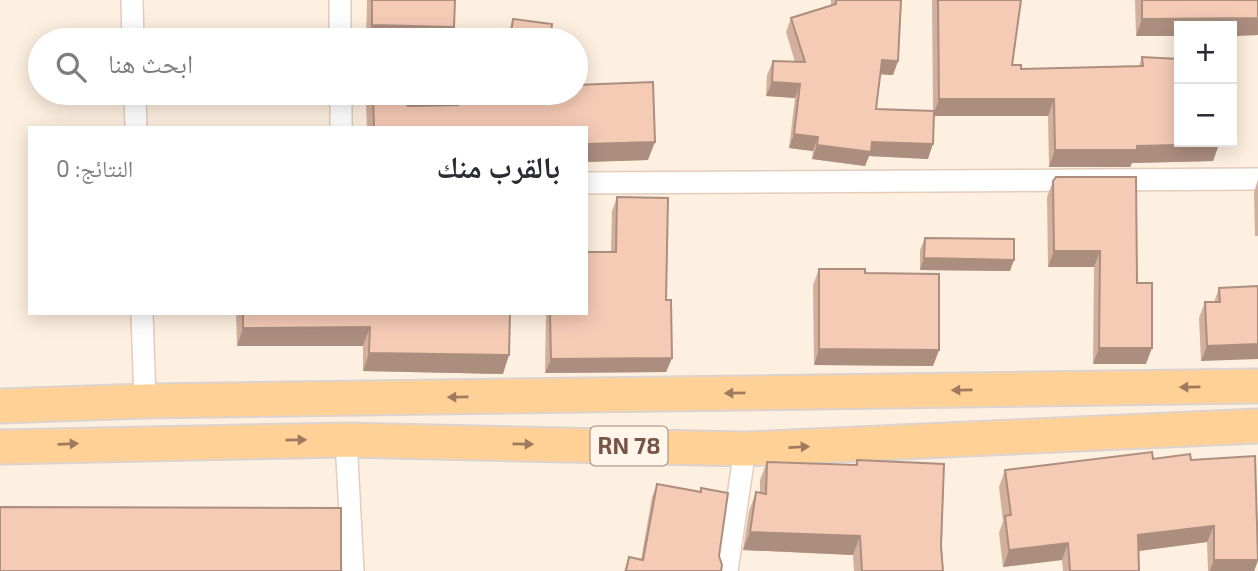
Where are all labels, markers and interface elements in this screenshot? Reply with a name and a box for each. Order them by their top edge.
map controls [1174,21,1237,147]
button: + [1174,21,1237,84]
search box [28,28,588,105]
text: ابحث هنا [108,47,193,78]
icon: search [52,48,90,86]
button: − [1174,84,1237,147]
text: بالقرب منك [436,148,560,184]
text: النتائج: 0 [56,154,133,182]
one-way arrow [1179,381,1201,393]
one-way arrow [951,384,973,396]
one-way arrow [724,387,746,399]
one-way arrow [447,391,469,403]
road number: RN 78 [590,426,668,466]
one-way arrow [285,435,307,446]
one-way arrow [512,438,534,450]
one-way arrow [57,439,79,450]
one-way arrow [789,441,811,452]

